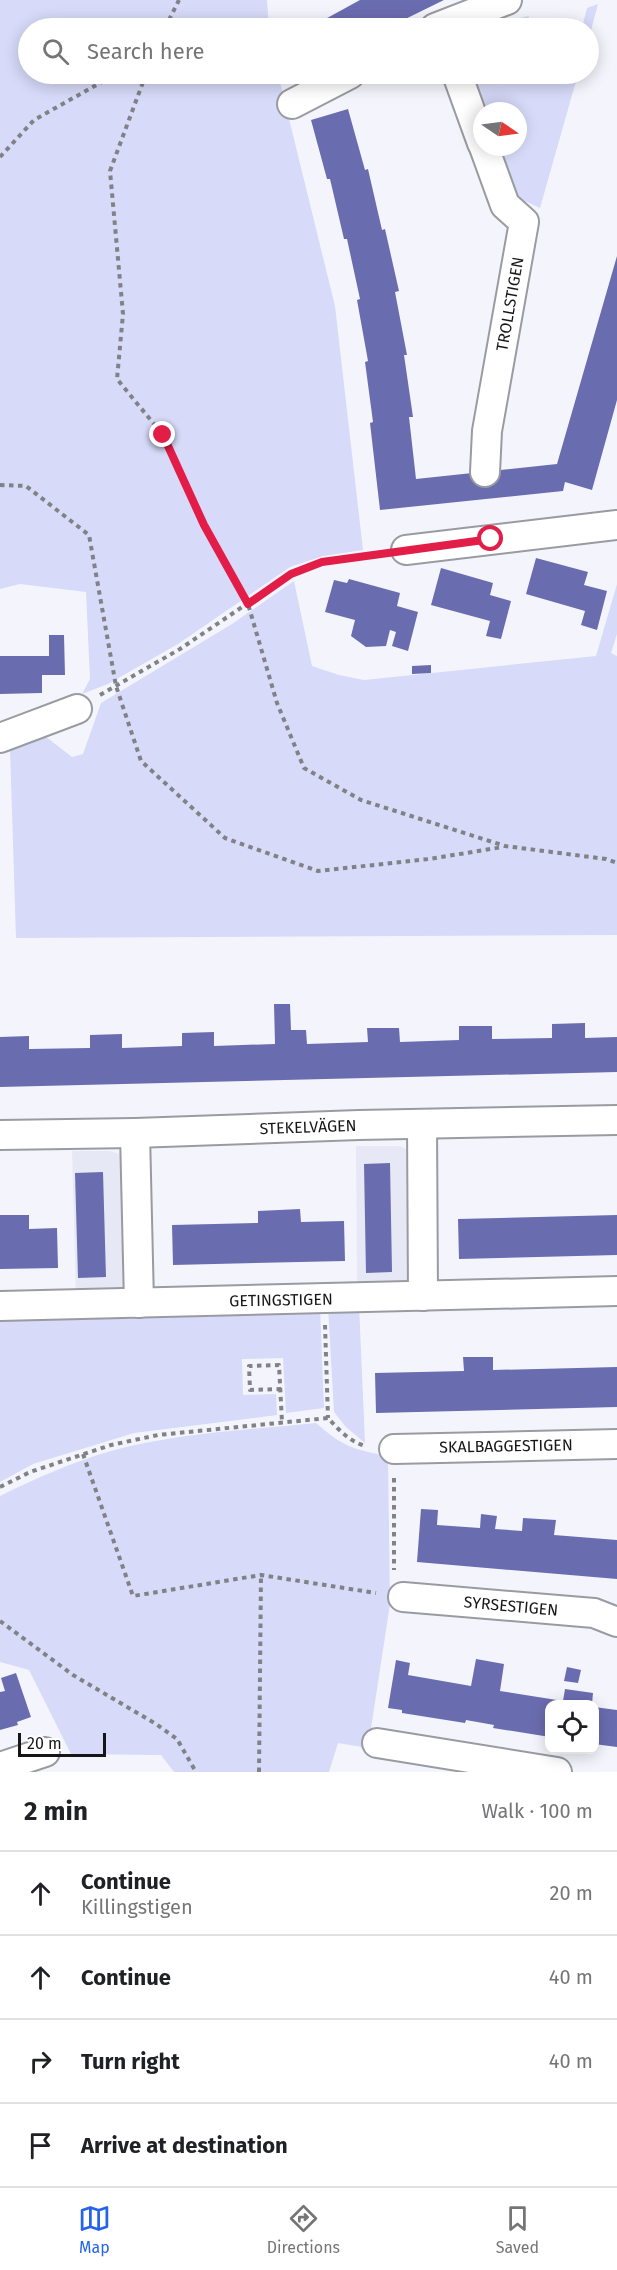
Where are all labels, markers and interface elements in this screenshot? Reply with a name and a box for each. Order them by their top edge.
search box [18,18,599,84]
icon: search [39,35,72,68]
text: Search here [87,38,205,65]
north arrow [473,102,527,156]
street label: TROLLSTIGEN [492,255,528,353]
route end [149,421,175,447]
route start [477,525,503,551]
street label: STEKELVÄGEN [259,1116,357,1138]
street label: GETINGSTIGEN [229,1290,333,1310]
street label: SKALBAGGESTIGEN [439,1435,573,1457]
street label: SYRSESTIGEN [463,1592,559,1620]
map controls [545,1700,599,1754]
button: locate [545,1700,599,1754]
scale bar [18,1730,106,1758]
text: 20 m [27,1734,62,1753]
text: 2 min [24,1796,88,1827]
text: Walk · 100 m [481,1799,593,1823]
text: Continue [81,1868,171,1895]
icon: ahead [24,1877,57,1910]
text: 20 m [550,1881,593,1905]
text: Killingstigen [81,1895,193,1919]
icon: ahead [24,1961,57,1994]
text: Continue [81,1964,171,1991]
text: 40 m [549,1965,593,1989]
icon: right [24,2045,57,2078]
text: Turn right [81,2048,180,2075]
text: 40 m [549,2049,593,2073]
icon: arrive [24,2129,57,2162]
text: Arrive at destination [81,2132,288,2159]
tab: Map [78,2202,111,2257]
tab: Directions [267,2202,340,2257]
tab: Saved [496,2202,539,2257]

